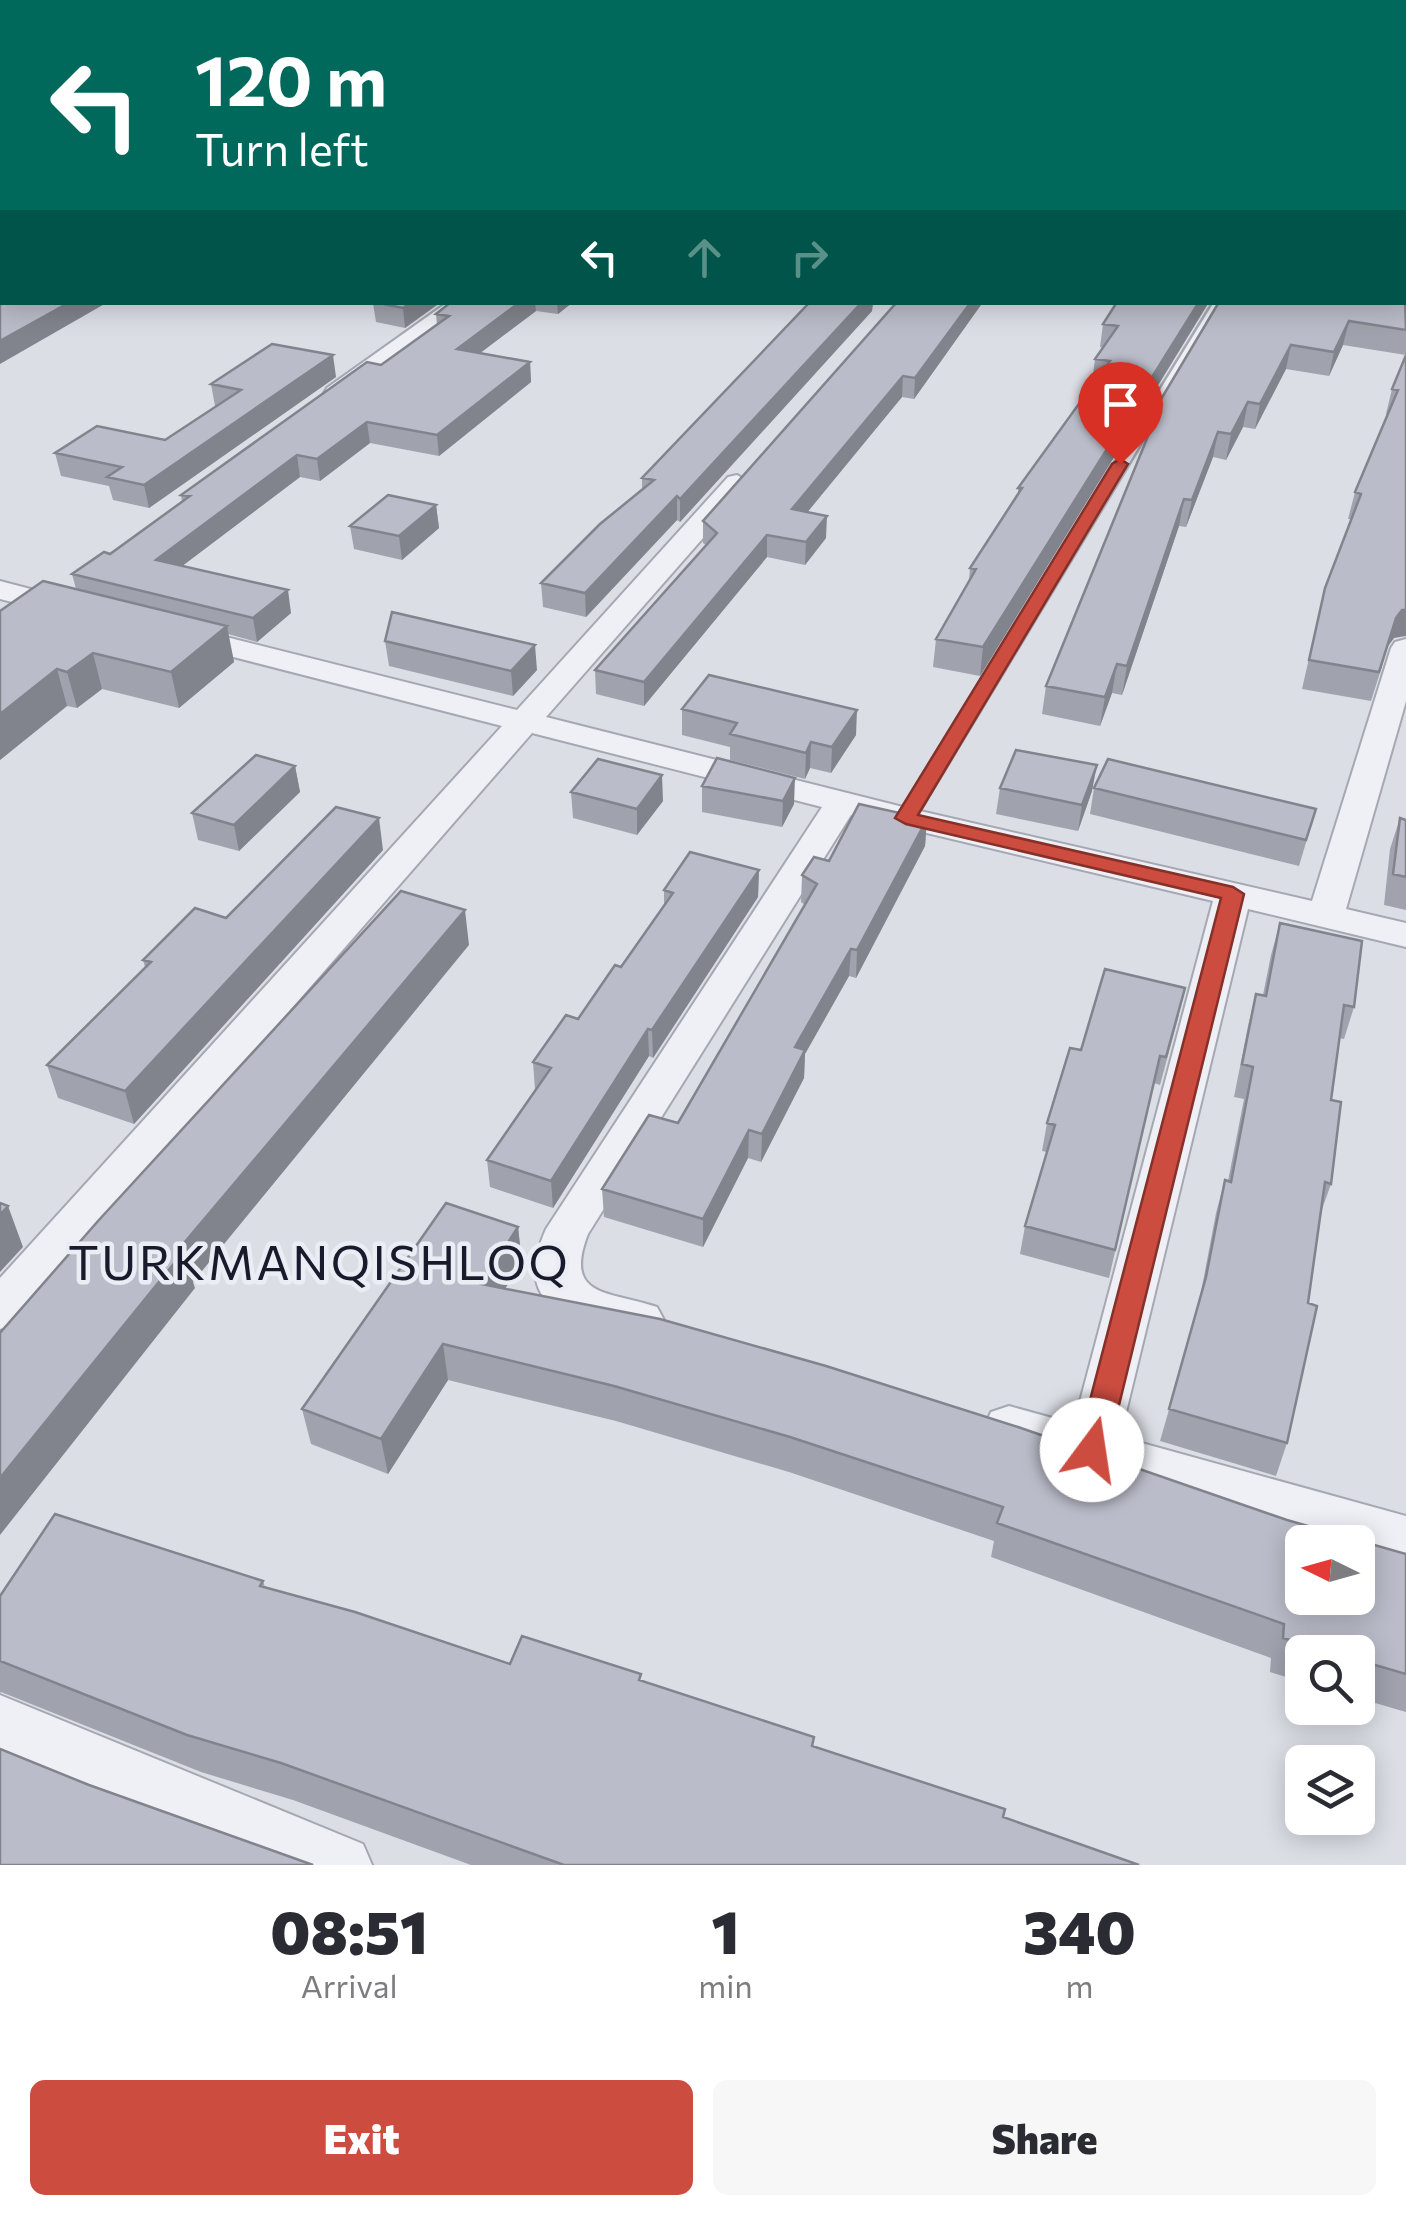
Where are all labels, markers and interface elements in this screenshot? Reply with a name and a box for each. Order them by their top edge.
text: 120 m [195,35,387,120]
icon: left [30,40,160,170]
text: Turn left [195,120,369,175]
icon: left [572,230,627,285]
icon: ahead [677,230,732,285]
icon: right [782,230,837,285]
pin [1078,362,1163,465]
icon: arrive [1093,377,1148,432]
district label: TURKMANQISHLOQ [68,1231,570,1290]
position arrow [1040,1398,1144,1502]
north arrow [1285,1525,1375,1615]
map controls [1285,1525,1375,1835]
button: search [1285,1635,1375,1725]
button: layers [1285,1745,1375,1835]
text: 08:51 [270,1893,428,1966]
text: 1 [711,1893,739,1966]
text: 340 [1023,1893,1136,1966]
text: Arrival [301,1965,398,2005]
text: min [698,1965,753,2005]
text: m [1065,1965,1093,2005]
button: Exit [30,2080,693,2195]
button: Share [713,2080,1376,2195]

